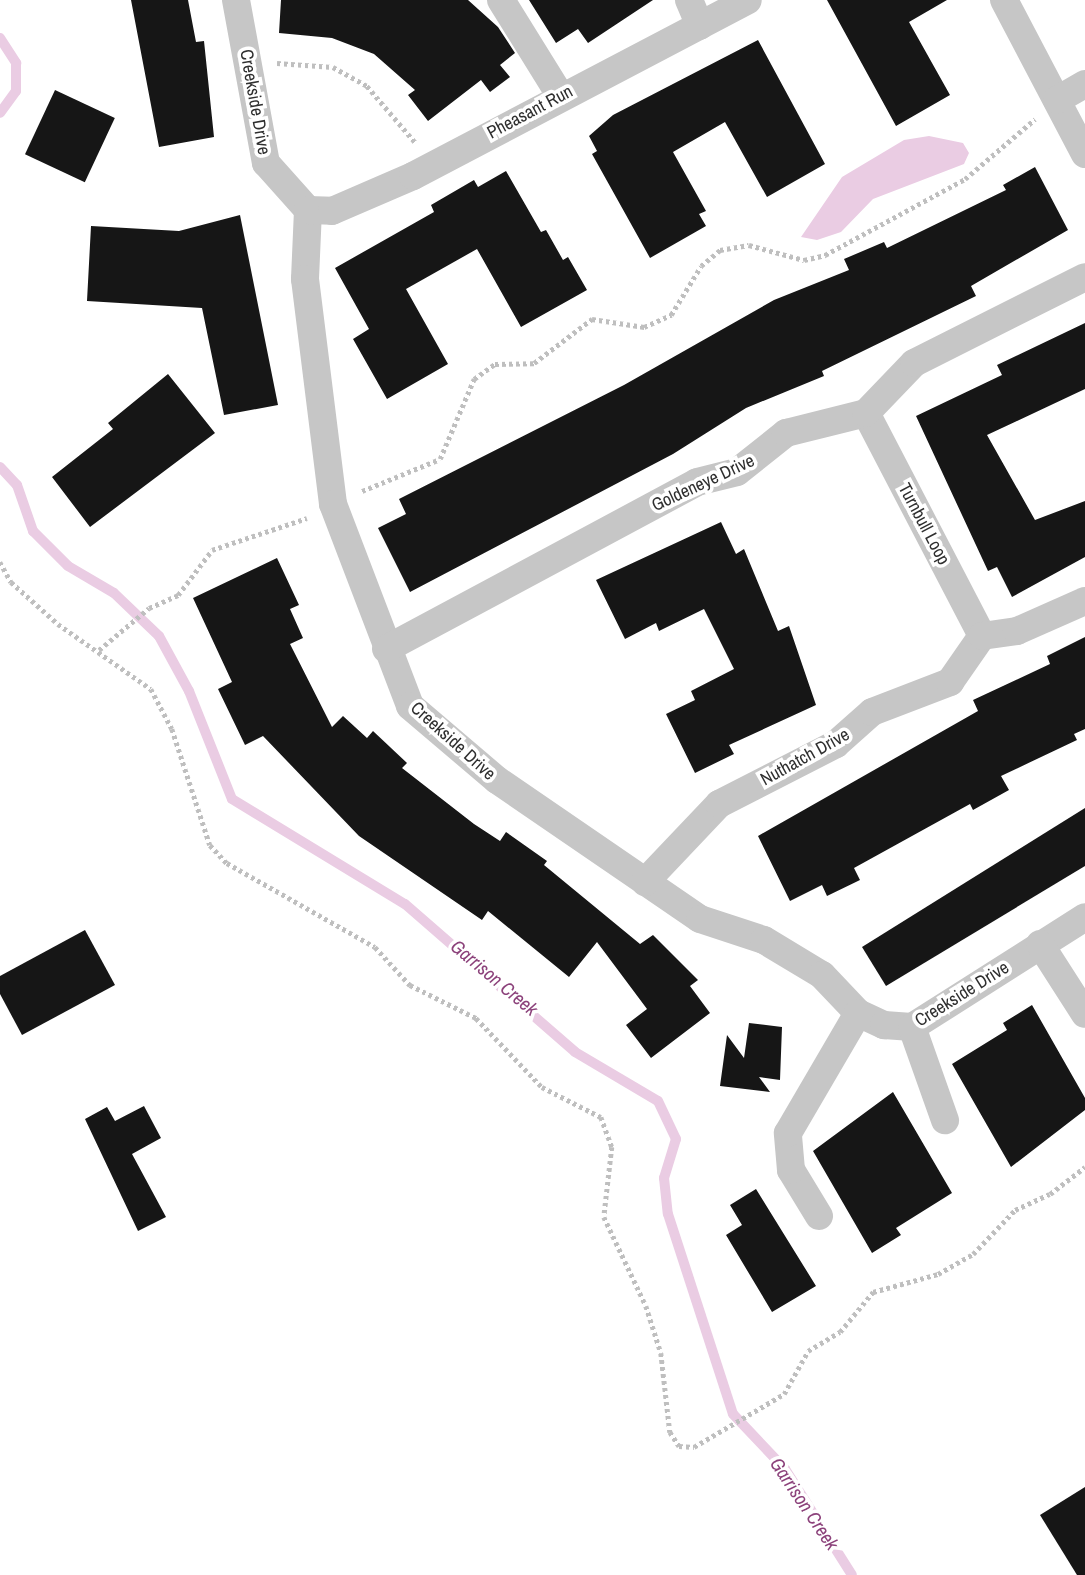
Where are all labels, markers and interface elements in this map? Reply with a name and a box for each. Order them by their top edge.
street label: Creekside Drive [235,48,275,156]
street label: Pheasant Run [484,81,576,143]
street label: Goldeneye Drive [648,450,758,516]
street label: Turnbull Loop [894,480,954,568]
street label: Creekside Drive [406,697,500,785]
street label: Nuthatch Drive [757,724,853,790]
water label: Garrison Creek [446,935,542,1021]
street label: Creekside Drive [911,957,1013,1031]
water label: Garrison Creek [765,1453,843,1555]

